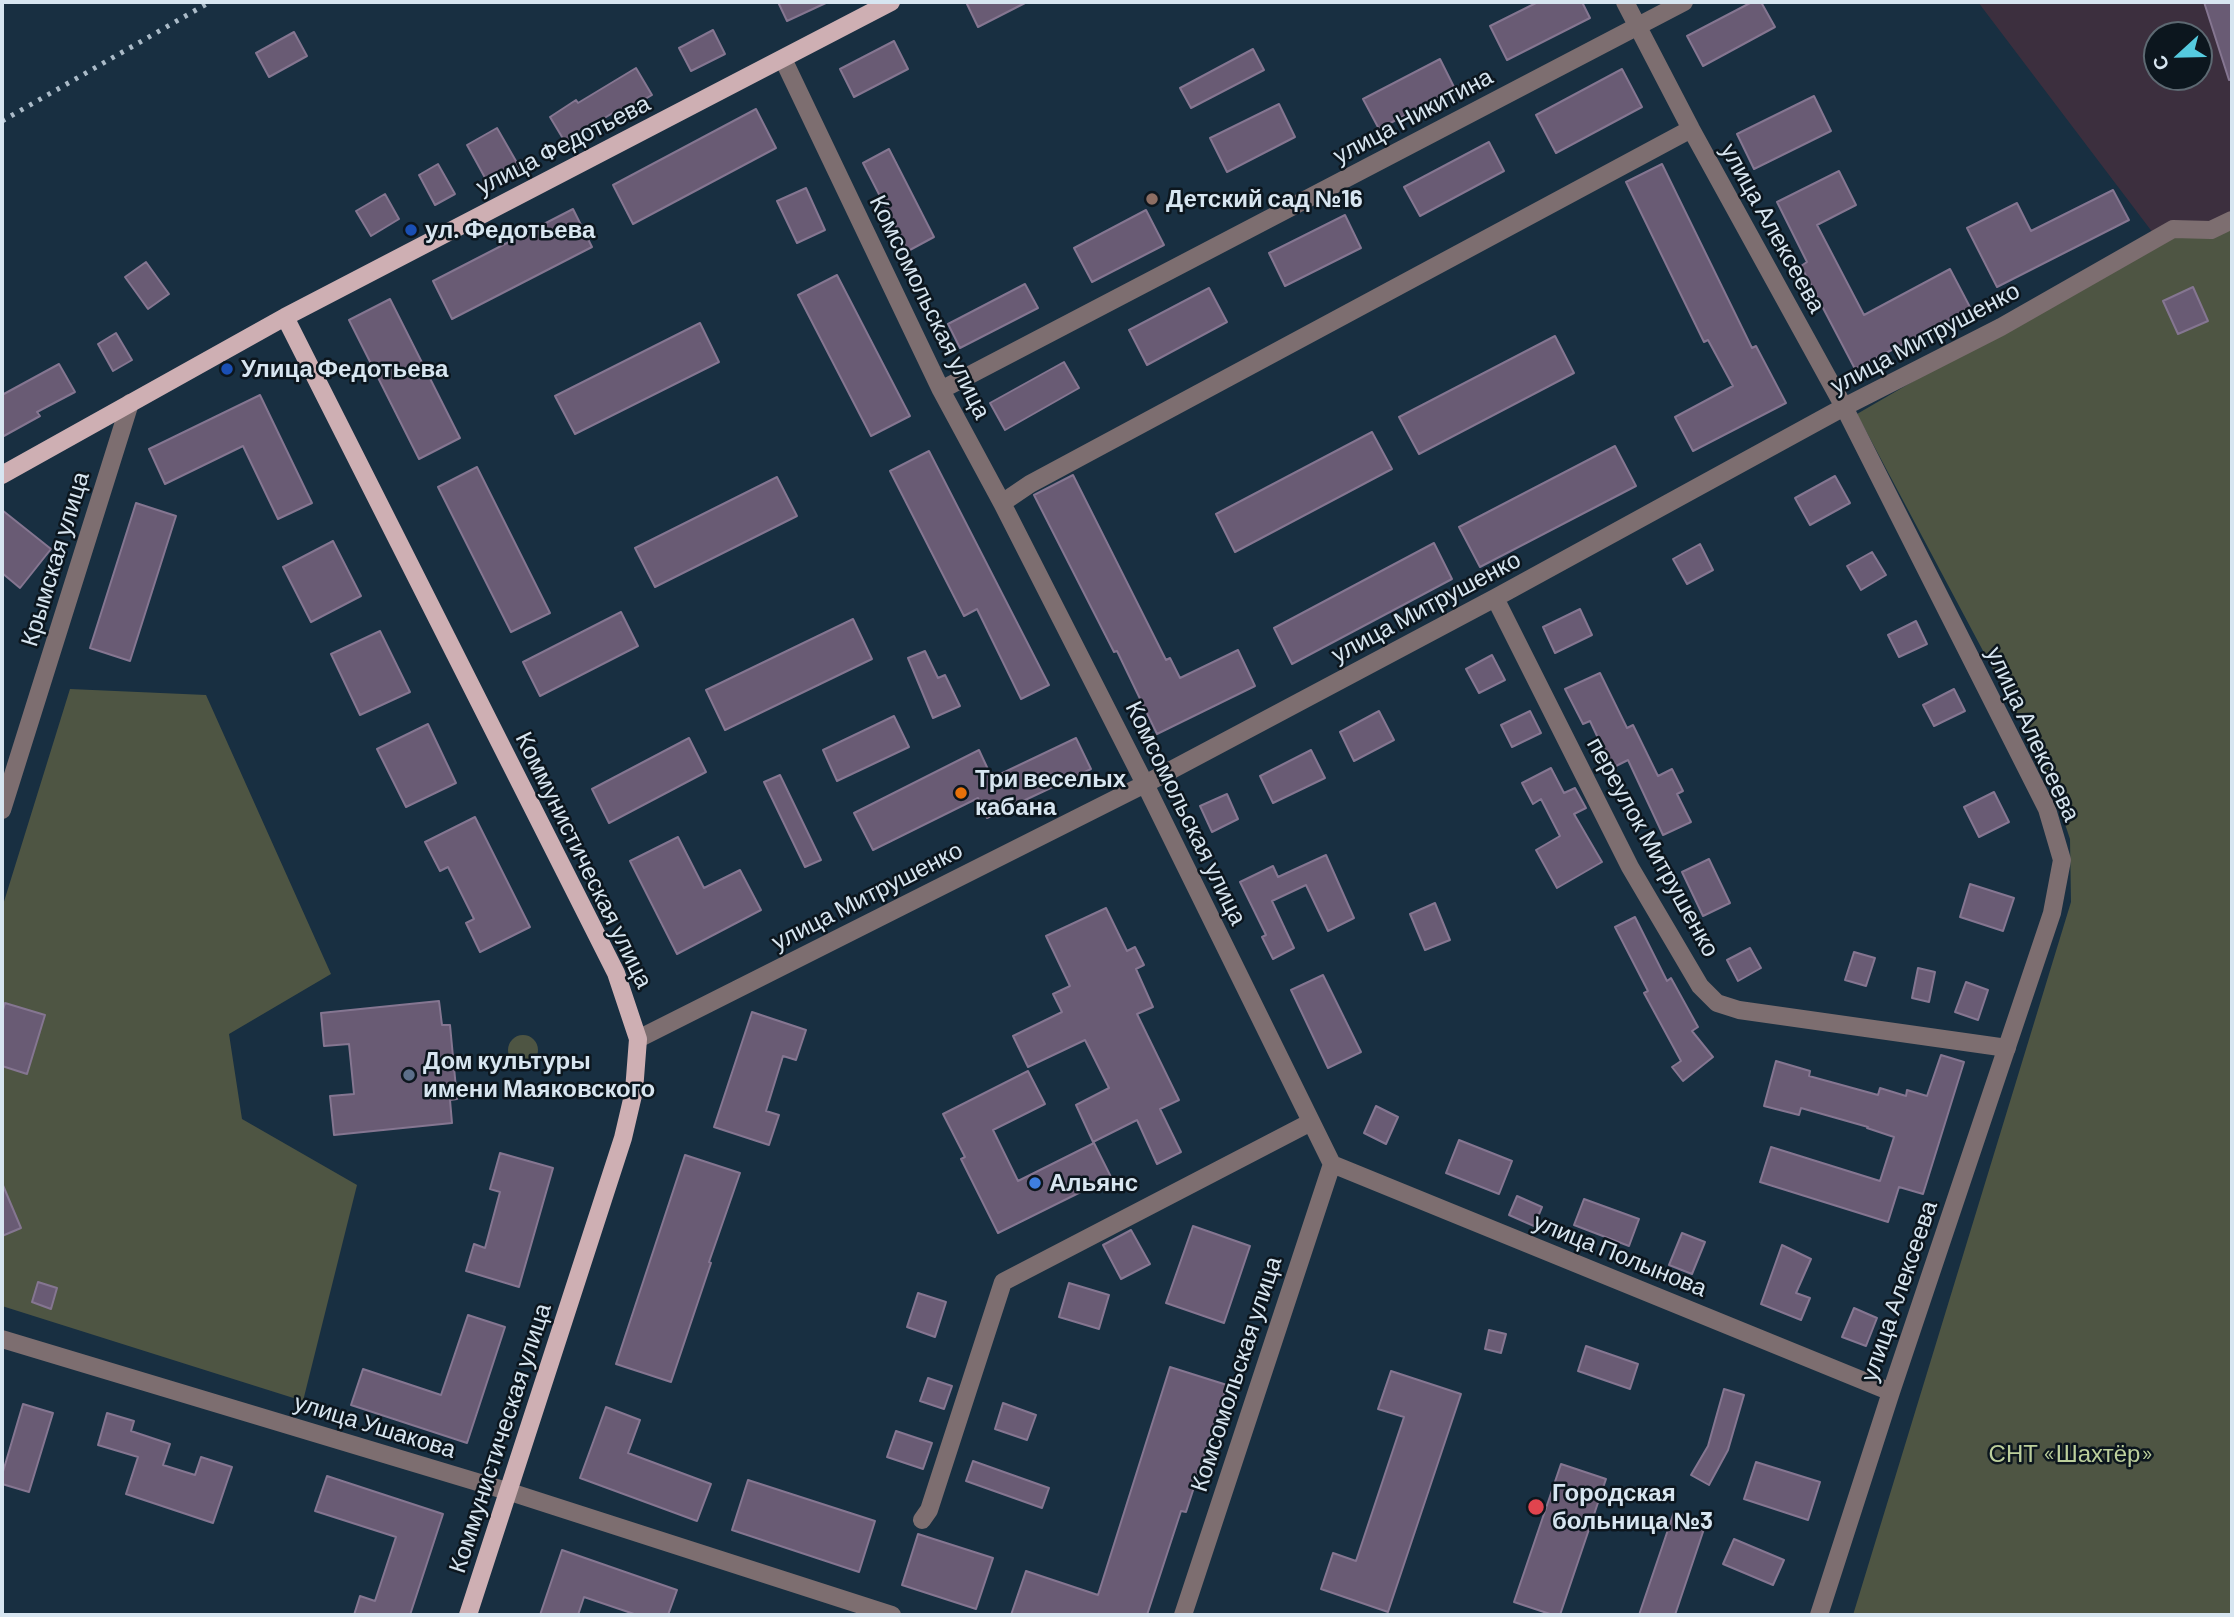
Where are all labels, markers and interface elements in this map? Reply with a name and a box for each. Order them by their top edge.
north arrow [2143,21,2213,91]
text: С [2147,53,2173,74]
street label: улица Никитина [1328,62,1498,170]
street label: улица Федотьева [471,89,655,201]
street label: улица Алексеева [1714,138,1832,318]
place label: Детский сад №16 [1166,185,1363,213]
street label: Комсомольская улица [863,190,997,424]
marker: Детский сад №16 [1144,191,1160,207]
place label: ул. Федотьева [425,216,595,244]
marker: ул. Федотьева [403,222,419,238]
street label: улица Митрушенко [1825,276,2025,400]
place label: Улица Федотьева [241,355,448,383]
marker: Улица Федотьева [219,361,235,377]
street label: Крымская улица [15,468,95,650]
street label: улица Митрушенко [1326,545,1526,669]
street label: улица Алексеева [1980,642,2086,826]
street label: Комсомольская улица [1119,696,1253,930]
street label: Коммунистическая улица [509,727,659,993]
street label: переулок Митрушенко [1581,732,1725,962]
place label: Три веселых кабана [975,765,1126,821]
marker: Три веселых кабана [953,785,969,801]
street label: улица Митрушенко [767,835,967,957]
place label: Дом культуры имени Маяковского [423,1047,655,1103]
marker: Дом культуры имени Маяковского [401,1067,417,1083]
place label: Альянс [1049,1169,1138,1197]
marker: Альянс [1027,1175,1043,1191]
street label: улица Алексеева [1855,1197,1943,1385]
street label: улица Полынова [1529,1207,1711,1303]
street label: Комсомольская улица [1184,1253,1288,1495]
street label: Коммунистическая улица [443,1300,557,1576]
street label: улица Ушакова [291,1388,459,1464]
park label: СНТ «Шахтёр» [1989,1440,2153,1468]
place label: Городская больница №3 [1552,1479,1713,1535]
marker: Городская больница №3 [1526,1497,1546,1517]

